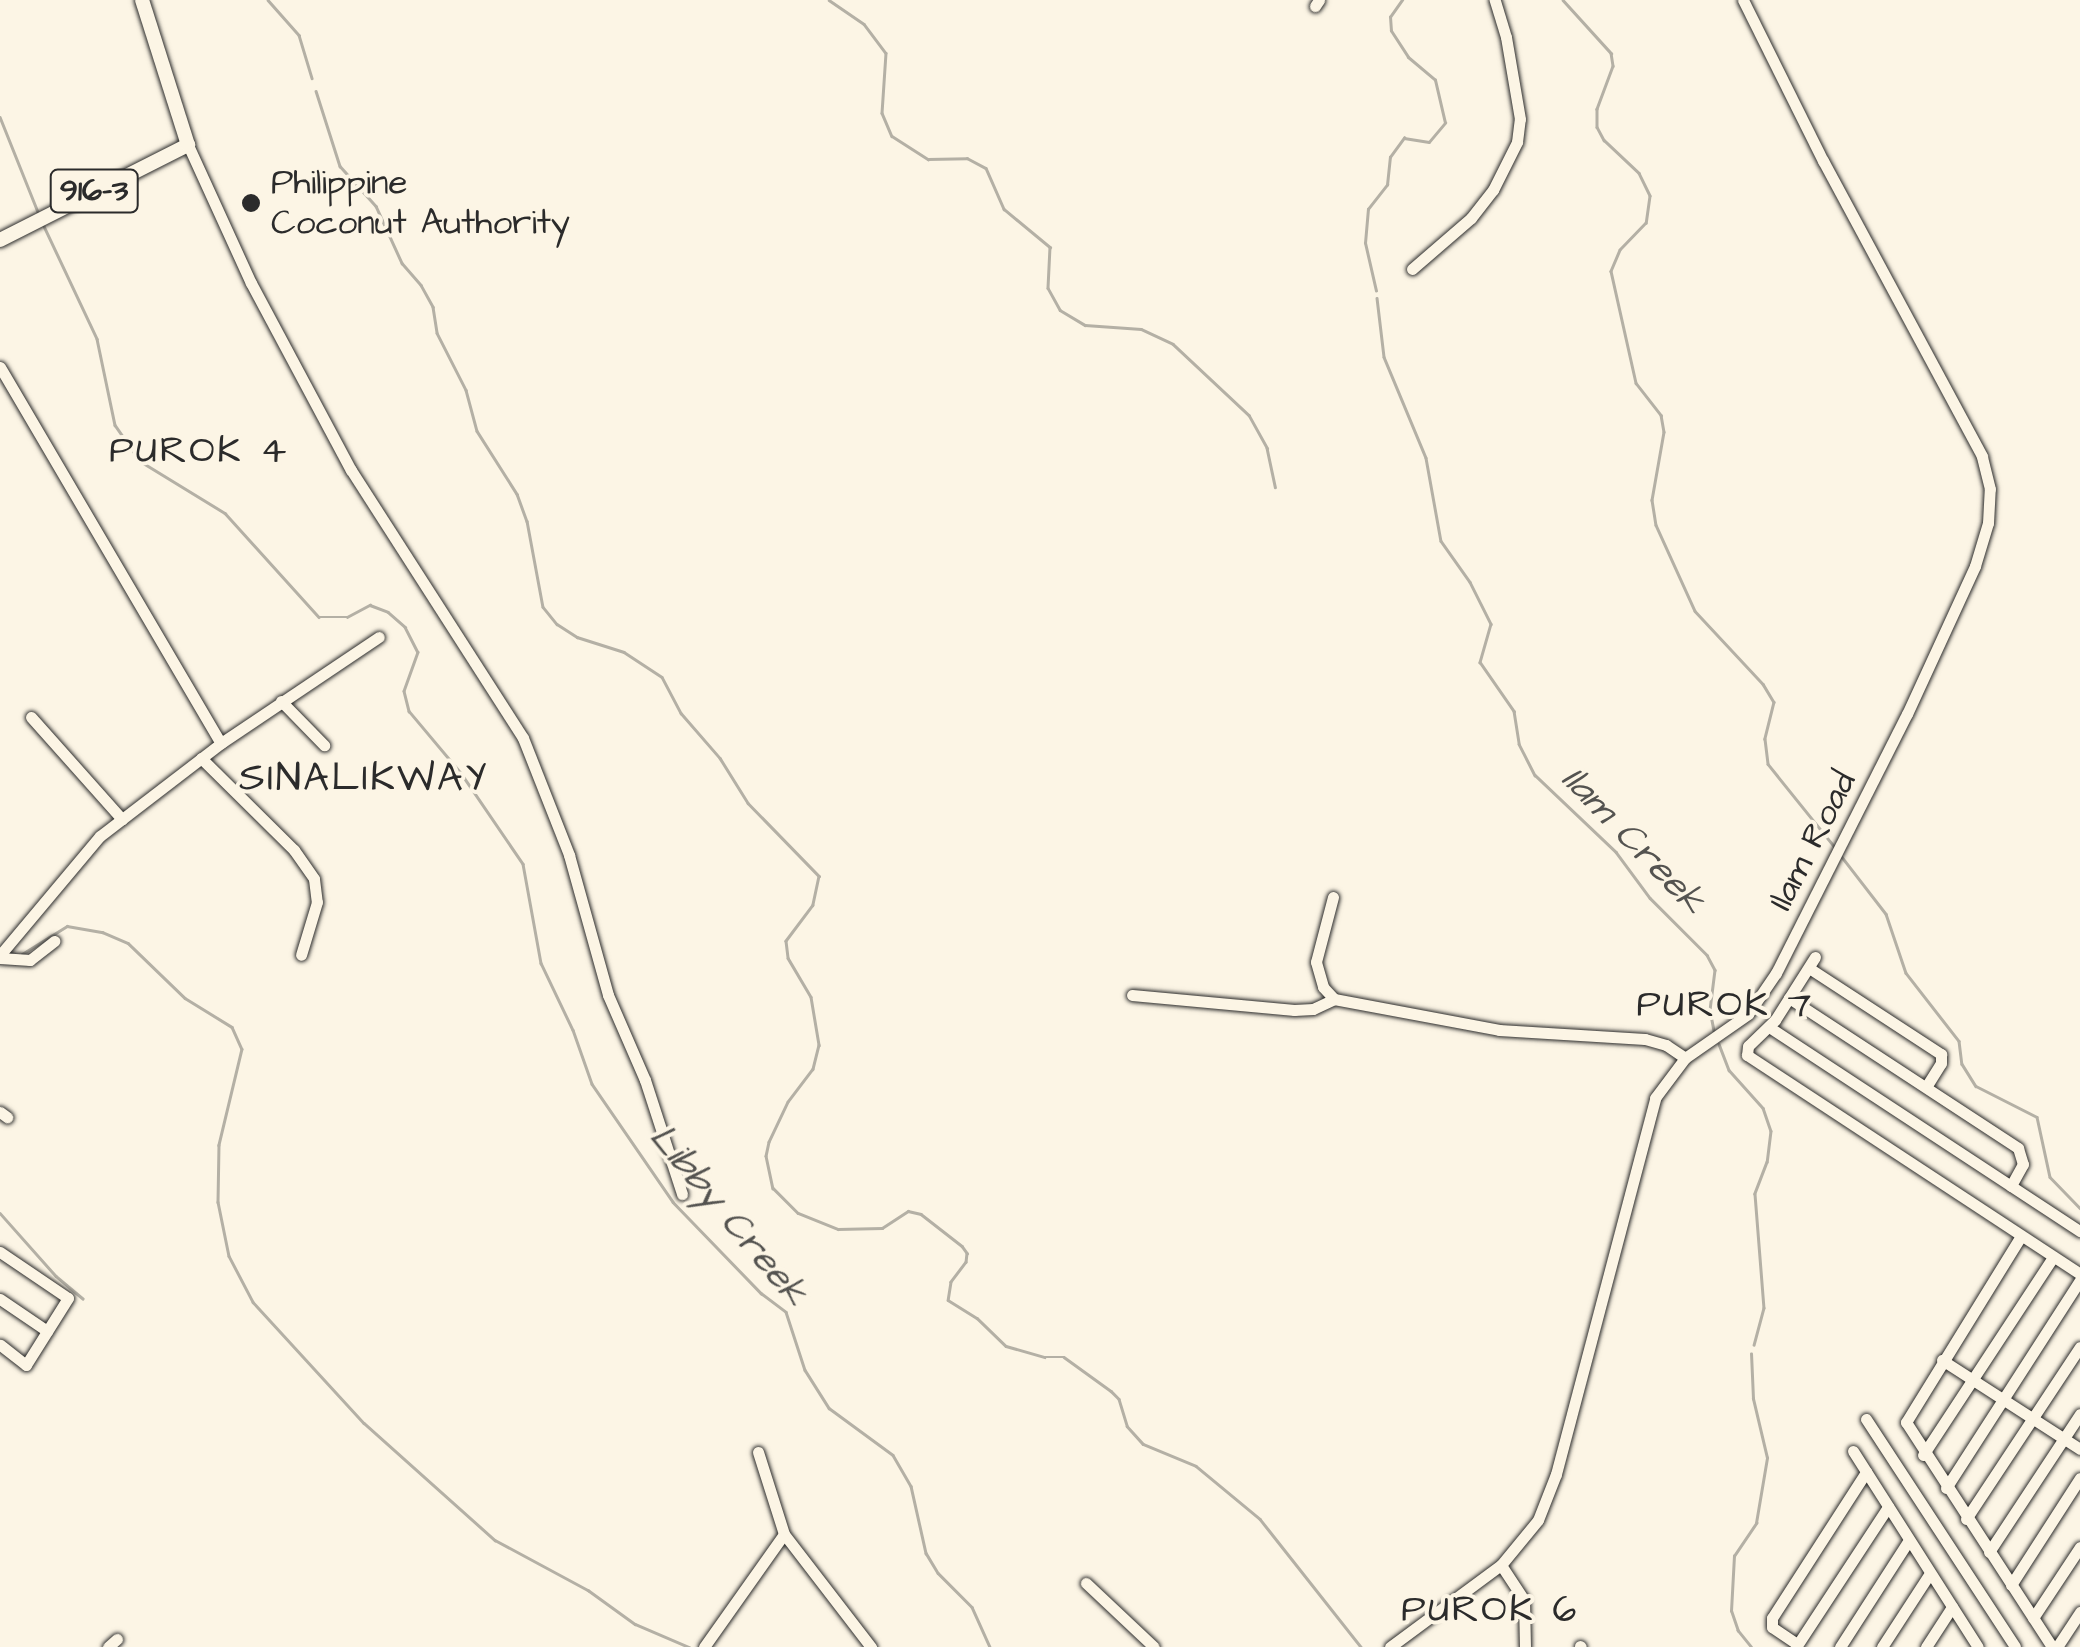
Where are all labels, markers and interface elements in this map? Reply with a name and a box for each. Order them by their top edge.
place label: Philippine Coconut Authority [271,162,570,244]
road number: 916-3 [49,164,139,218]
marker: Philippine Coconut Authority [240,192,262,214]
district label: PUROK 4 [109,429,289,475]
district label: SINALIKWAY [239,755,489,803]
water label: Ilam Creek [1551,757,1715,925]
street label: Ilam Road [1760,765,1866,917]
district label: PUROK 7 [1636,983,1814,1029]
water label: Libby Creek [639,1116,817,1316]
district label: PUROK 6 [1401,1588,1579,1634]

